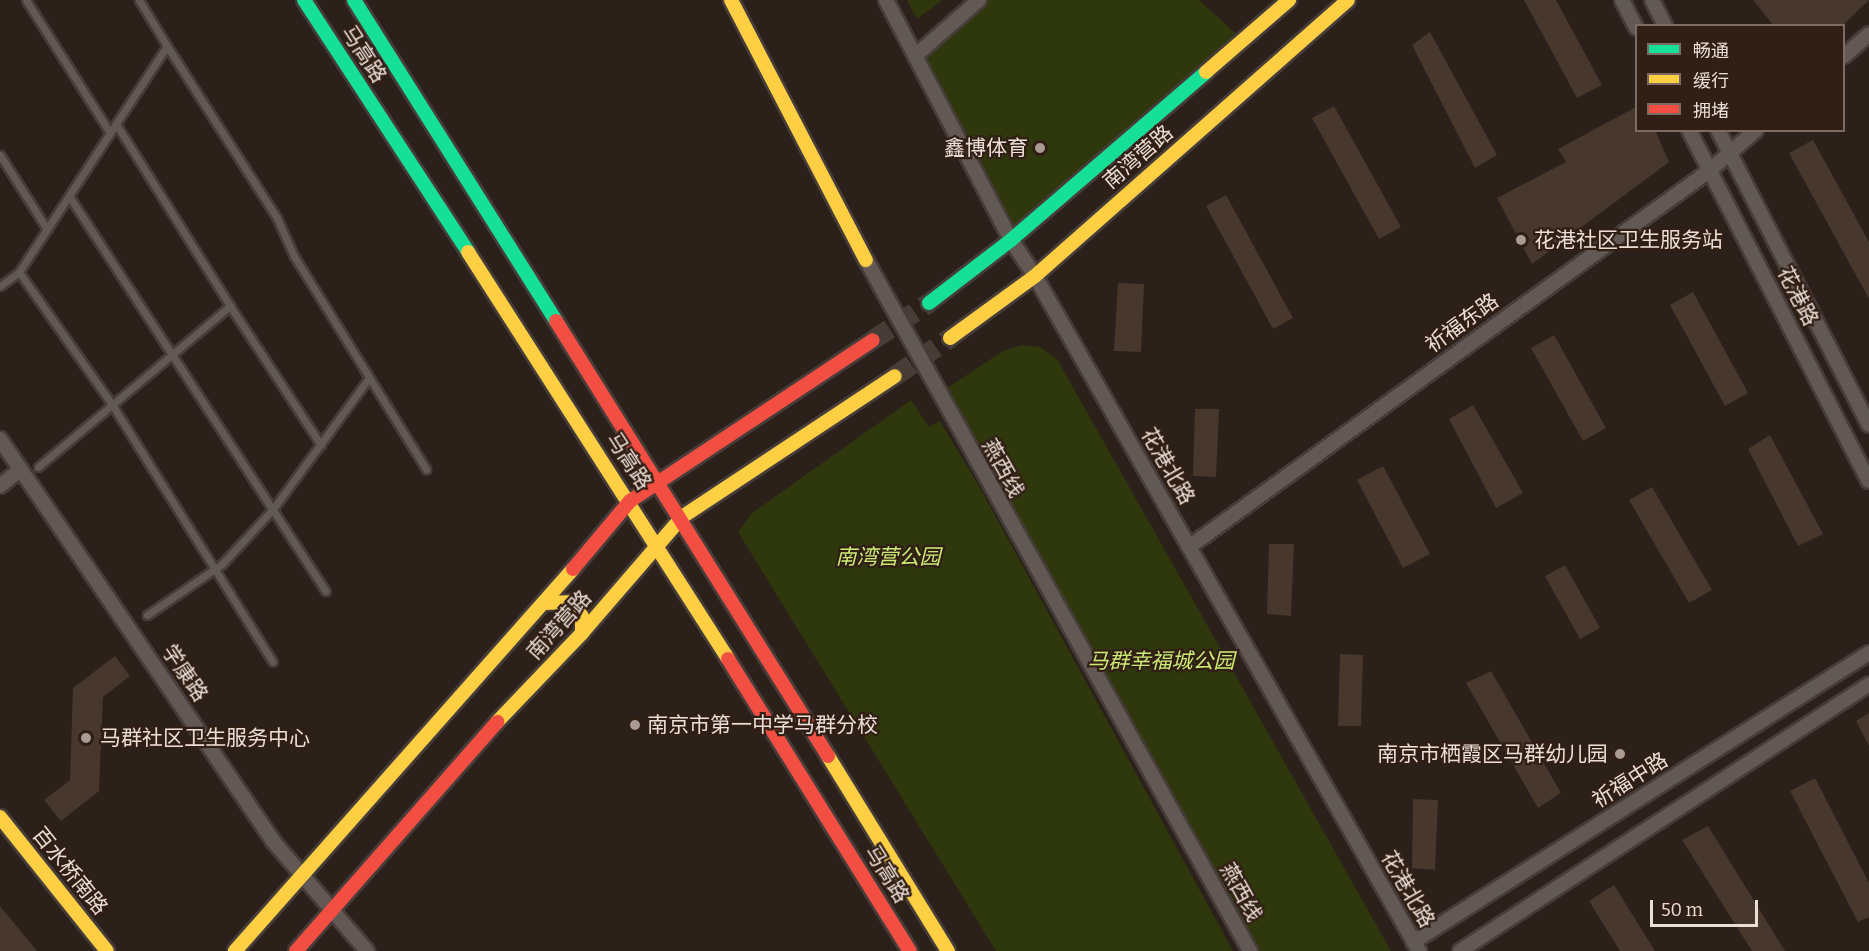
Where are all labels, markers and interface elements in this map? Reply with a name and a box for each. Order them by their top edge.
street label: 马高路 [336,21,392,87]
legend [1635,24,1845,132]
text: 畅通 [1693,40,1729,62]
text: 缓行 [1693,70,1729,92]
text: 拥堵 [1693,100,1729,122]
street label: 南湾营路 [1098,120,1178,194]
place label: 鑫博体育 [944,135,1028,161]
marker: 鑫博体育 [1033,141,1047,155]
place label: 花港社区卫生服务站 [1534,227,1723,253]
marker: 花港社区卫生服务站 [1512,231,1530,249]
street label: 花港路 [1772,262,1824,330]
street label: 祈福东路 [1421,288,1503,358]
street label: 花港北路 [1136,423,1200,509]
street label: 马高路 [601,428,657,494]
street label: 燕西线 [977,434,1029,502]
park label: 南湾营公园 [836,544,940,570]
street label: 南湾营路 [522,585,596,665]
street label: 学康路 [157,640,213,706]
park label: 马群幸福城公园 [1088,648,1234,674]
place label: 南京市第一中学马群分校 [647,712,878,738]
marker: 南京市第一中学马群分校 [628,718,642,732]
place label: 马群社区卫生服务中心 [100,725,310,751]
marker: 马群社区卫生服务中心 [77,729,95,747]
place label: 南京市栖霞区马群幼儿园 [1377,741,1608,767]
street label: 祈福中路 [1588,747,1672,813]
marker: 南京市栖霞区马群幼儿园 [1613,747,1627,761]
street label: 百水桥南路 [27,822,113,920]
street label: 马高路 [860,841,914,907]
street label: 花港北路 [1376,846,1440,932]
street label: 燕西线 [1215,858,1267,926]
scale bar [1653,888,1761,926]
text: 50 m [1661,899,1703,921]

